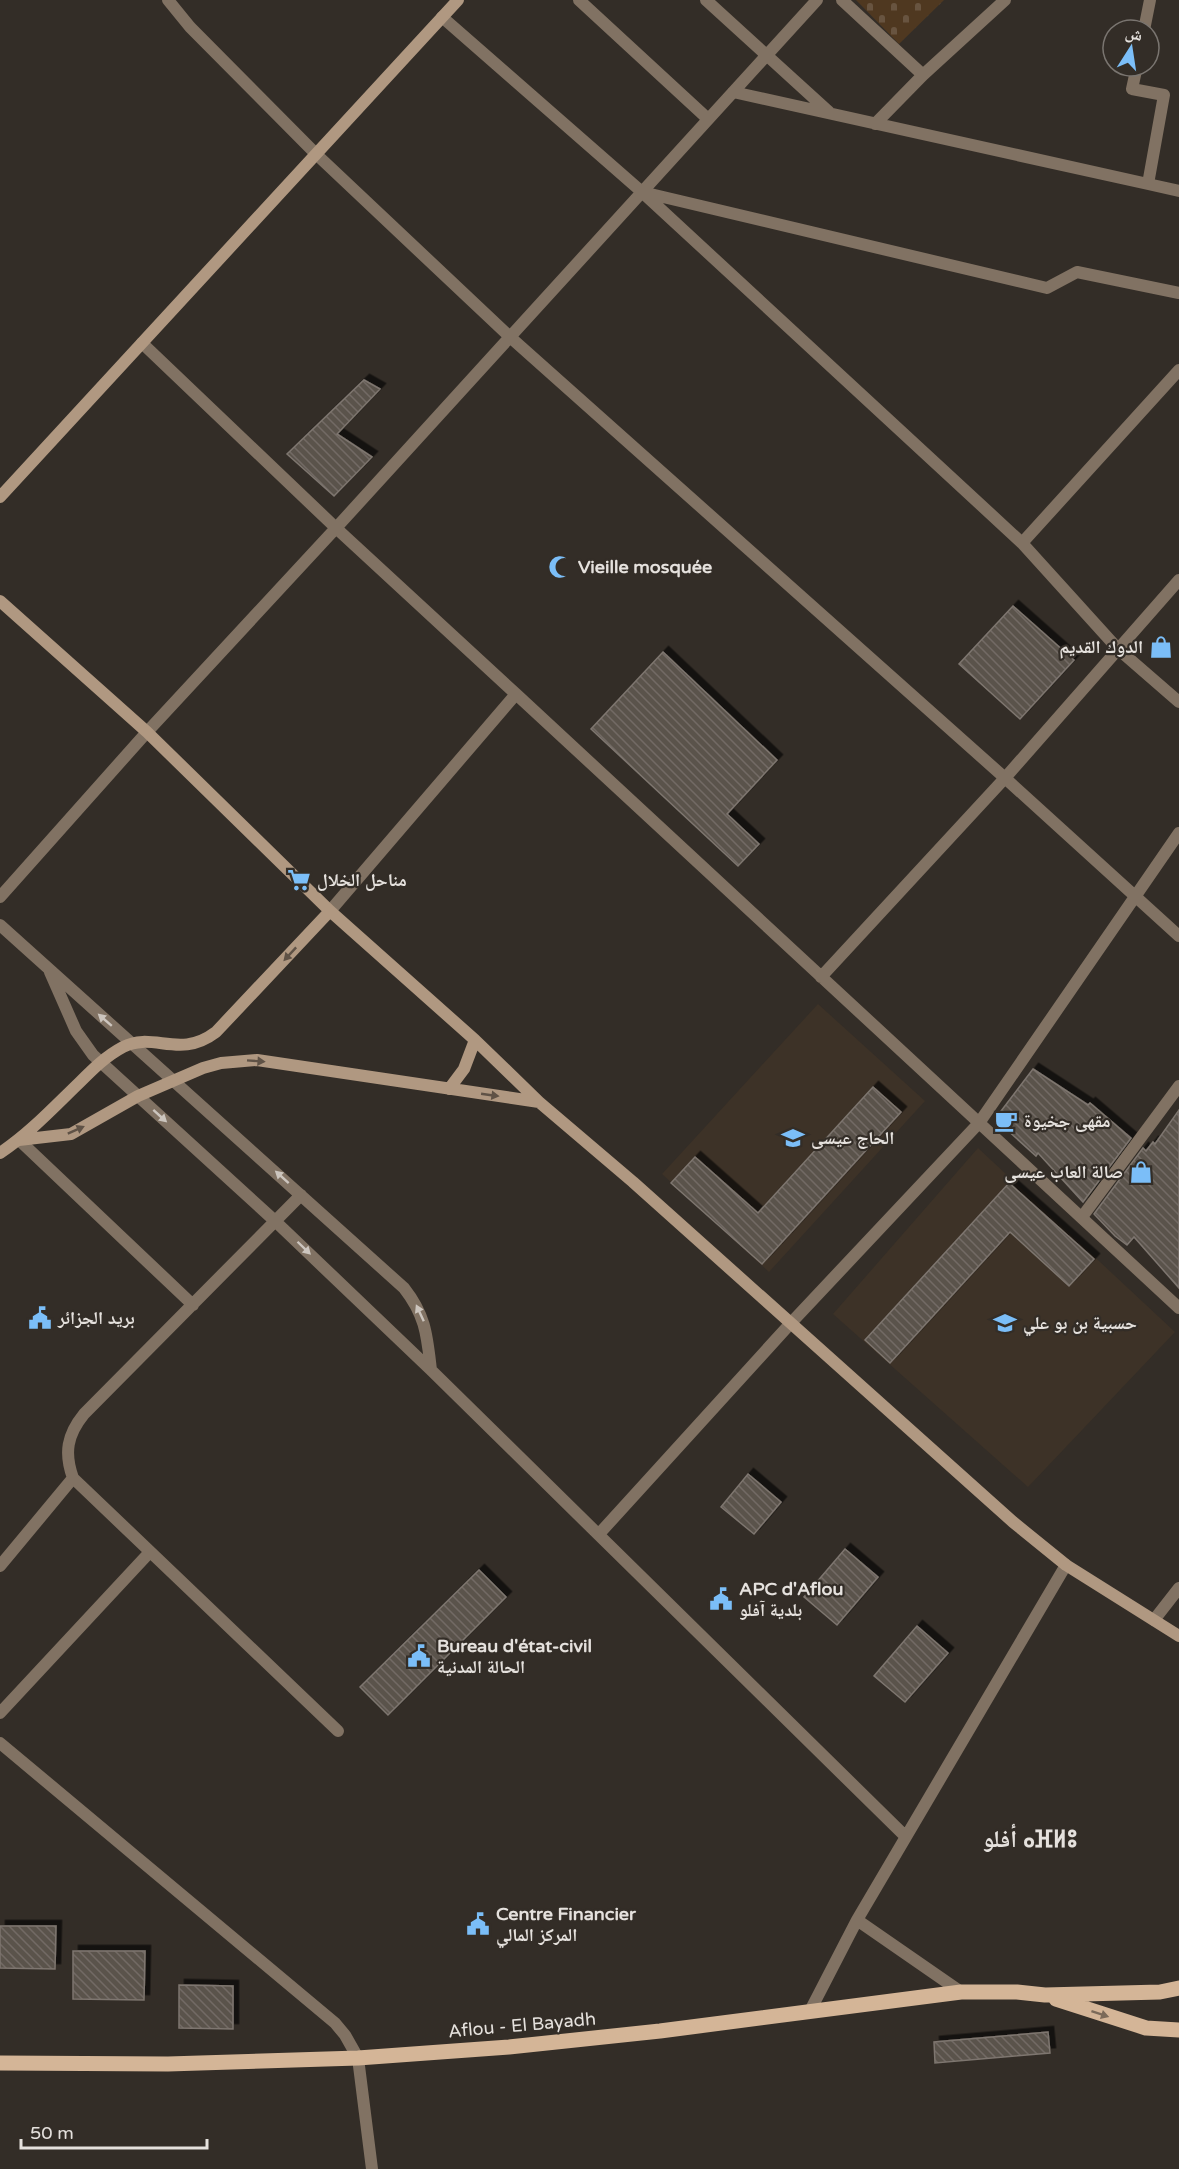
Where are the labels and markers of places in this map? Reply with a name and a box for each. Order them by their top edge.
mosque icon: Vieille mosquée [547,554,573,580]
place label: Vieille mosquée [578,556,712,578]
shop icon: الدوك القديم [1148,634,1174,660]
place label: الدوك القديم [1059,636,1143,659]
supermarket icon: مناحل الخلال [286,867,312,893]
place label: مناحل الخلال [317,869,407,891]
cafe icon: مقهى جخيوة [993,1108,1019,1134]
place label: مقهى جخيوة [1024,1110,1111,1132]
school or university icon: الحاج عيسى [780,1125,806,1151]
place label: الحاج عيسى [811,1127,894,1149]
shop icon: صالة العاب عيسى [1128,1159,1154,1185]
place label: صالة العاب عيسى [1004,1161,1123,1183]
public building icon: بريد الجزائر [27,1305,53,1331]
place label: بريد الجزائر [57,1307,135,1329]
school or university icon: حسبية بن بو علي [992,1310,1018,1336]
place label: حسبية بن بو علي [1023,1312,1137,1337]
place label: APC d'Aflou بلدية آفلو [739,1578,843,1621]
public building icon: APC d'Aflou بلدية آفلو [708,1586,734,1612]
place label: Bureau d'état-civil الحالة المدنية [437,1635,592,1678]
public building icon: Bureau d'état-civil الحالة المدنية [406,1643,432,1669]
place label: Centre Financier المركز المالي [496,1903,637,1949]
public building icon: Centre Financier المركز المالي [465,1911,491,1937]

